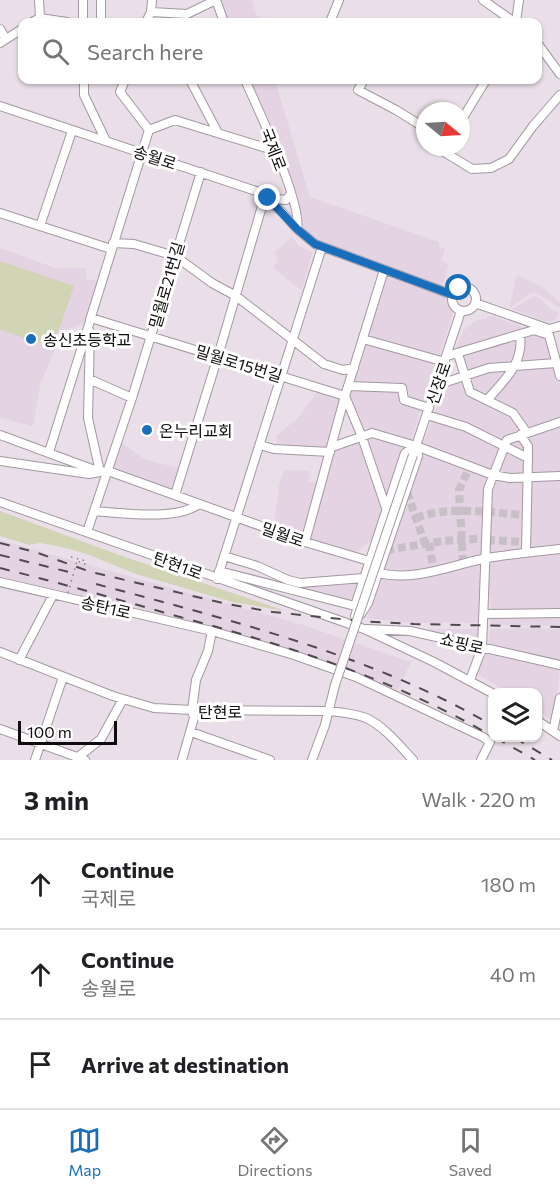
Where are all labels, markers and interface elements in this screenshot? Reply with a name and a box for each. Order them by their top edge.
search box [18,18,542,84]
icon: search [39,35,72,68]
text: Search here [87,38,203,65]
north arrow [416,102,470,156]
street label: 국제로 [257,125,291,173]
street label: 송월로 [131,141,179,173]
route end [254,184,280,210]
street label: 밀월로21번길 [145,239,187,331]
route start [445,274,471,300]
place label: 송신초등학교 [43,330,131,349]
marker: 송신초등학교 [24,332,38,346]
street label: 밀월로15번길 [193,341,285,385]
street label: 신장로 [422,359,454,407]
place label: 온누리교회 [159,421,233,440]
marker: 온누리교회 [140,423,154,437]
street label: 밀월로 [259,518,307,550]
street label: 탄현1로 [151,547,205,583]
street label: 송탄1로 [79,592,133,622]
street label: 쇼핑로 [438,629,486,657]
map controls [488,688,542,742]
button: layers [488,688,542,742]
street label: 탄현로 [198,702,242,721]
scale bar [18,718,117,746]
text: 100 m [27,722,72,741]
text: 3 min [24,784,89,815]
text: Walk · 220 m [421,787,536,811]
text: Continue [81,856,174,883]
icon: ahead [24,868,57,901]
text: 180 m [481,872,536,896]
text: 국제로 [81,886,136,910]
text: Continue [81,946,174,973]
icon: ahead [24,958,57,991]
text: 40 m [490,962,536,986]
text: 송월로 [81,976,136,1000]
icon: arrive [24,1048,57,1081]
text: Arrive at destination [81,1051,289,1078]
tab: Map [68,1124,101,1179]
tab: Directions [237,1124,312,1179]
tab: Saved [449,1124,492,1179]

